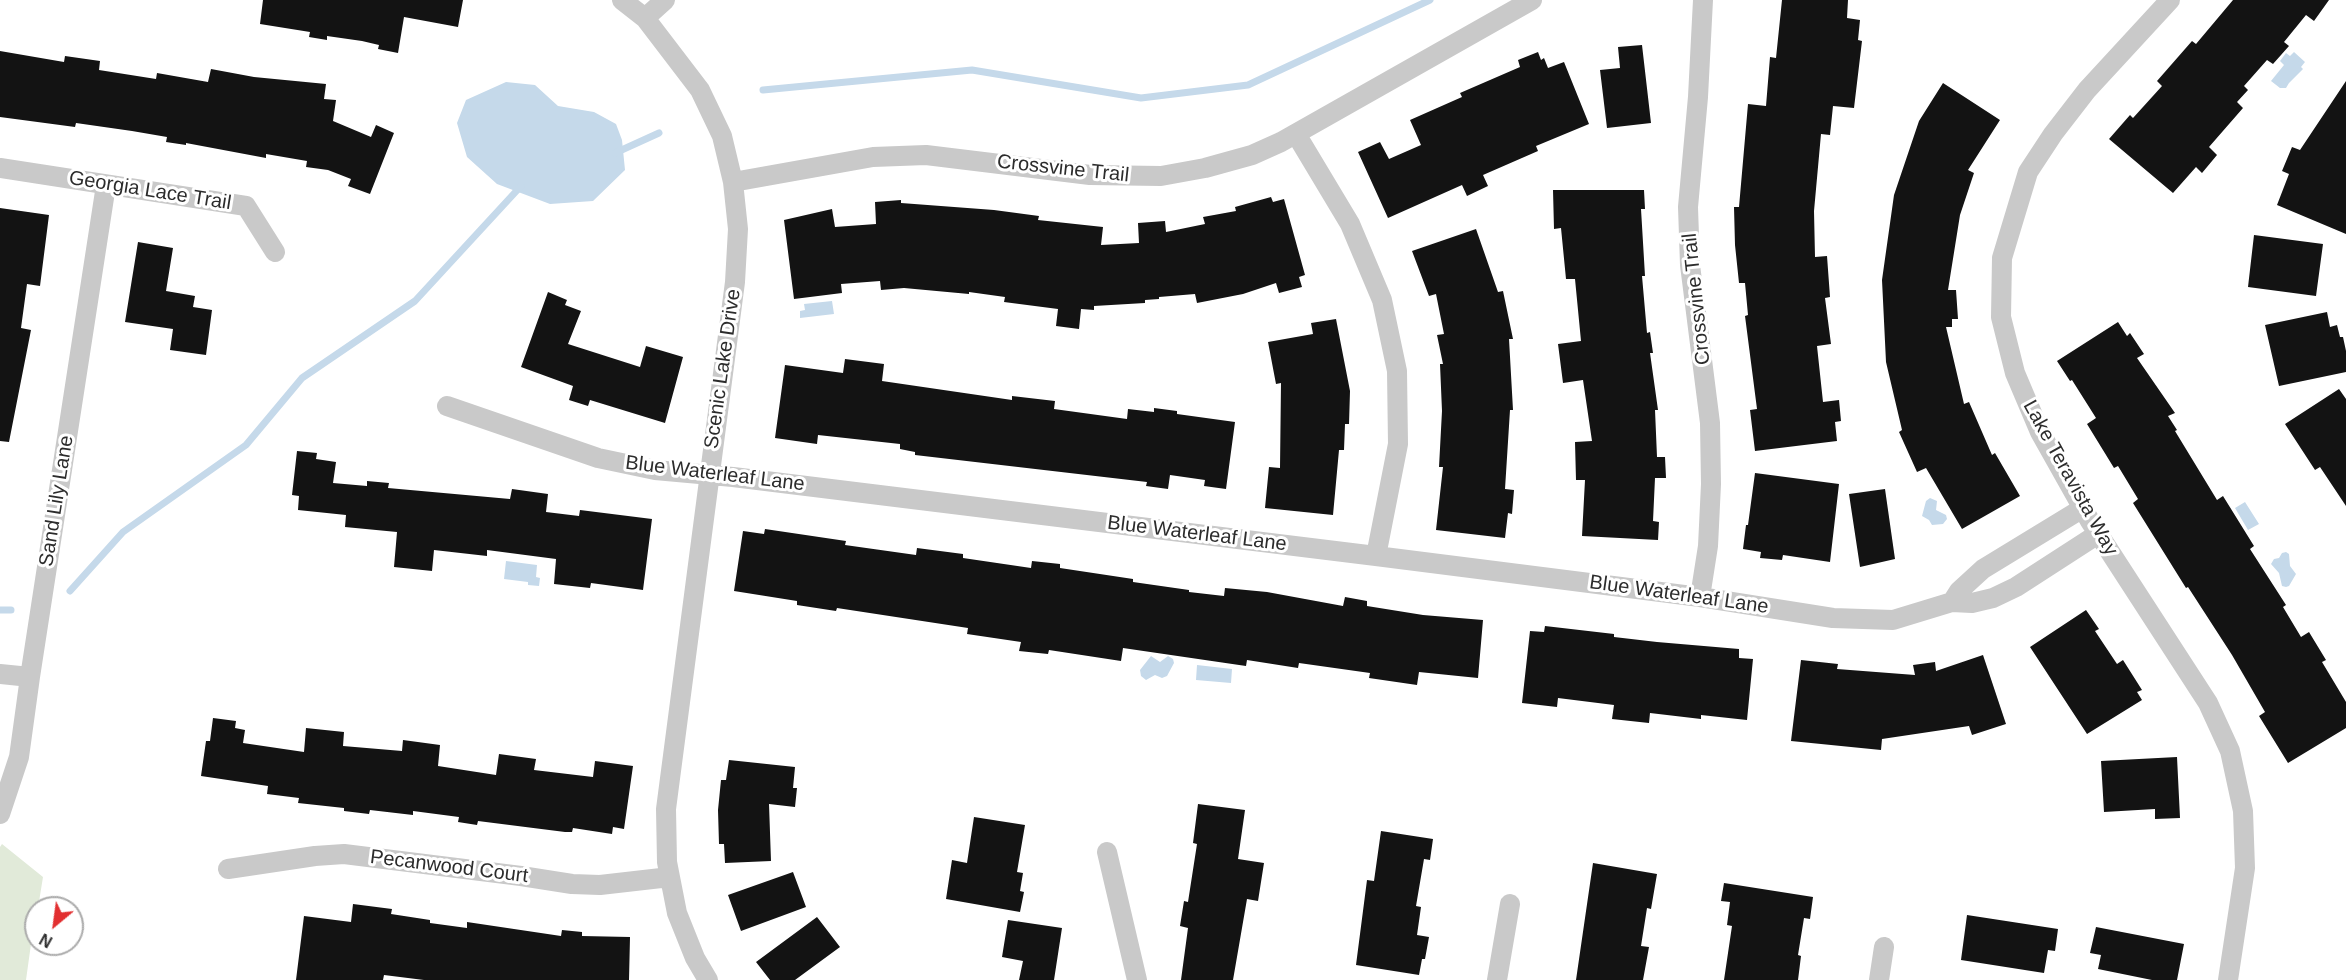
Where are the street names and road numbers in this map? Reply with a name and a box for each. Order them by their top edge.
street label: Crossvine Trail [996,150,1130,188]
street label: Georgia Lace Trail [67,166,233,216]
street label: Crossvine Trail [1678,232,1716,366]
street label: Scenic Lake Drive [700,288,746,450]
street label: Lake Teravista Way [2017,396,2123,560]
street label: Sand Lily Lane [35,434,79,568]
street label: Blue Waterleaf Lane [624,451,806,497]
street label: Blue Waterleaf Lane [1106,511,1288,557]
street label: Blue Waterleaf Lane [1588,571,1770,619]
street label: Pecanwood Court [369,845,529,889]

